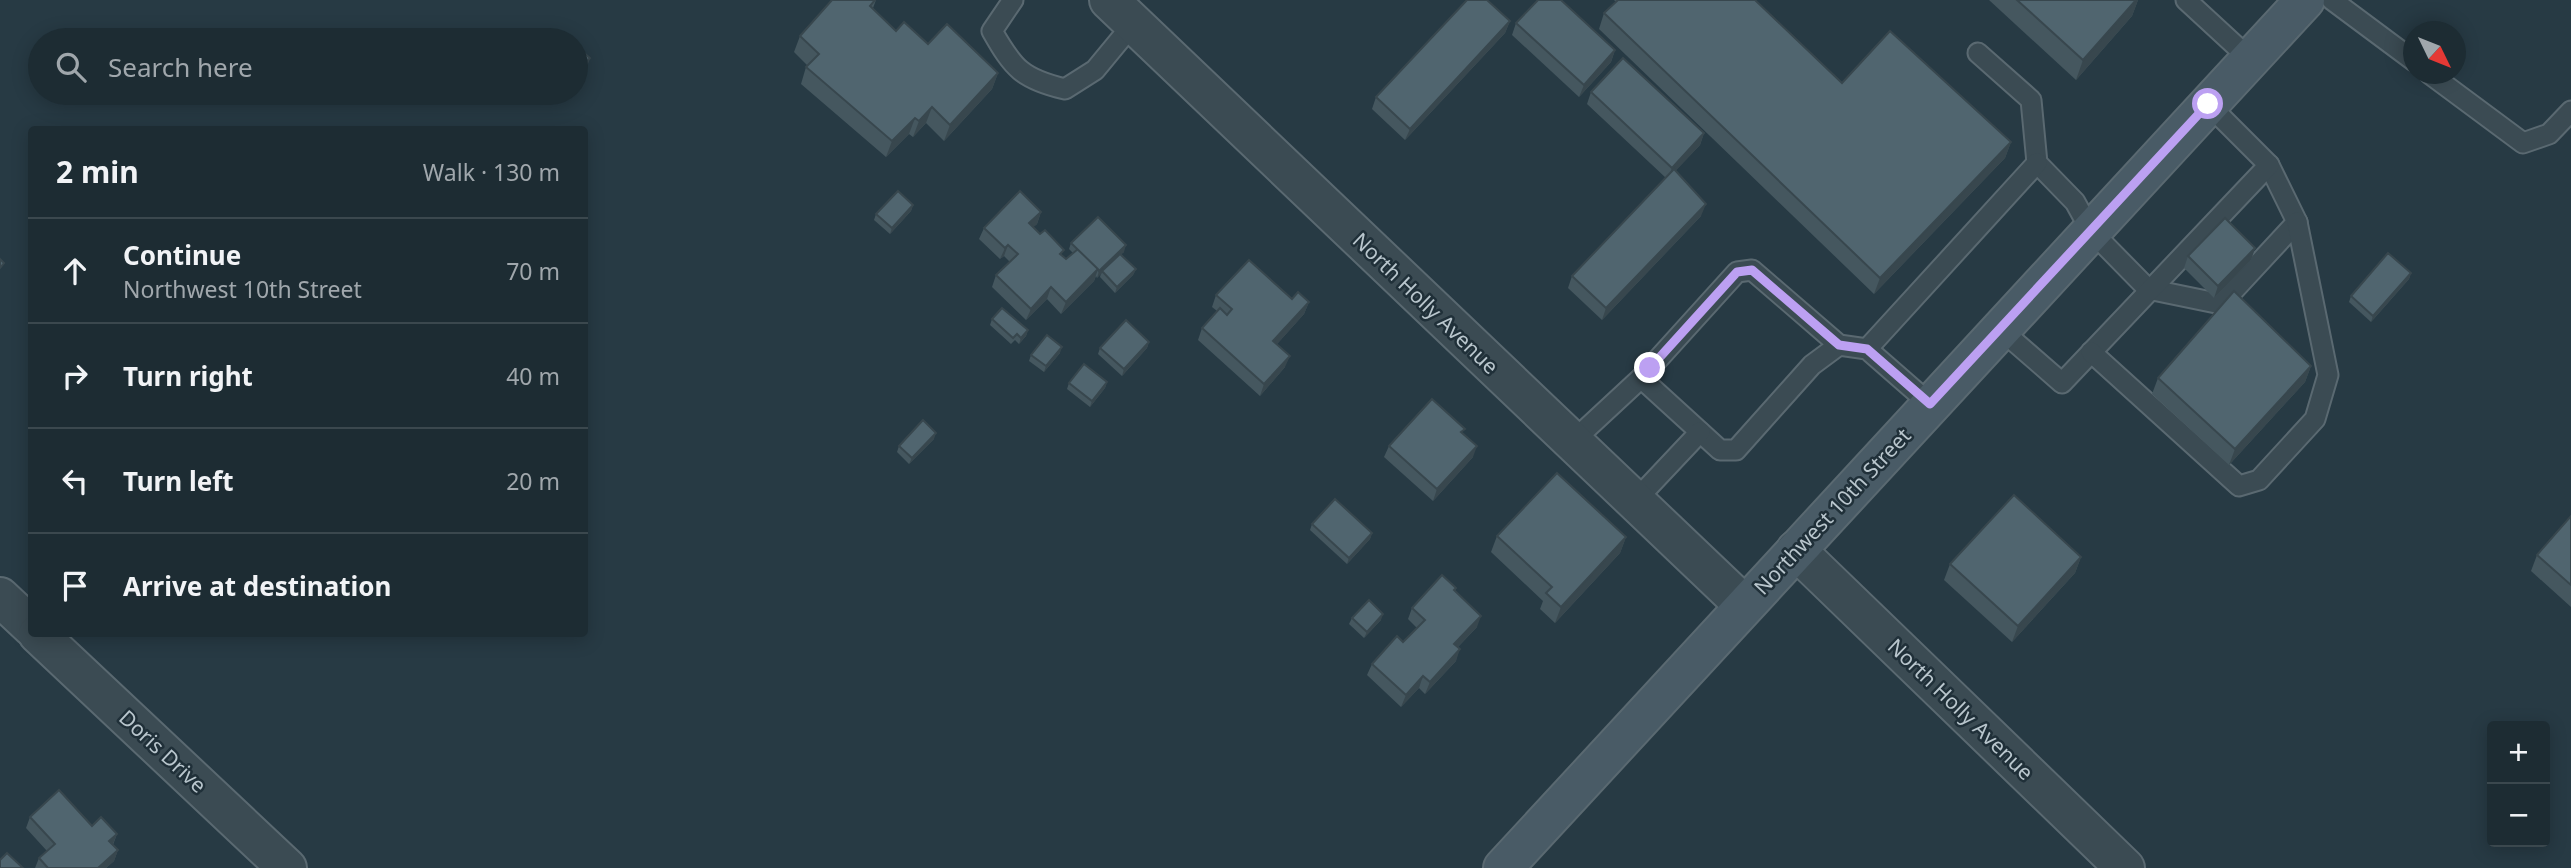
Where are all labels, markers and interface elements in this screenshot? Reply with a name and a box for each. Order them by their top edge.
north arrow [2403,21,2466,84]
search box [28,28,588,105]
icon: search [52,48,90,86]
text: Search here [108,49,253,85]
route start [2192,88,2223,119]
text: 2 min [56,151,139,192]
text: Walk · 130 m [423,156,560,188]
street label: North Holly Avenue [1347,226,1505,380]
text: Continue [123,237,241,273]
icon: ahead [56,252,94,290]
text: 70 m [506,255,560,287]
text: Northwest 10th Street [123,273,362,305]
route end [1634,352,1665,383]
icon: right [56,357,94,395]
text: Turn right [123,358,253,394]
text: 40 m [506,360,560,392]
street label: Northwest 10th Street [1747,421,1917,600]
icon: left [56,462,94,500]
text: Turn left [123,463,234,499]
text: 20 m [506,465,560,497]
icon: arrive [56,567,94,605]
text: Arrive at destination [123,568,392,604]
street label: North Holly Avenue [1882,632,2040,786]
street label: Doris Drive [113,703,213,799]
map controls [2487,721,2550,847]
button: + [2487,721,2550,784]
button: − [2487,784,2550,847]

